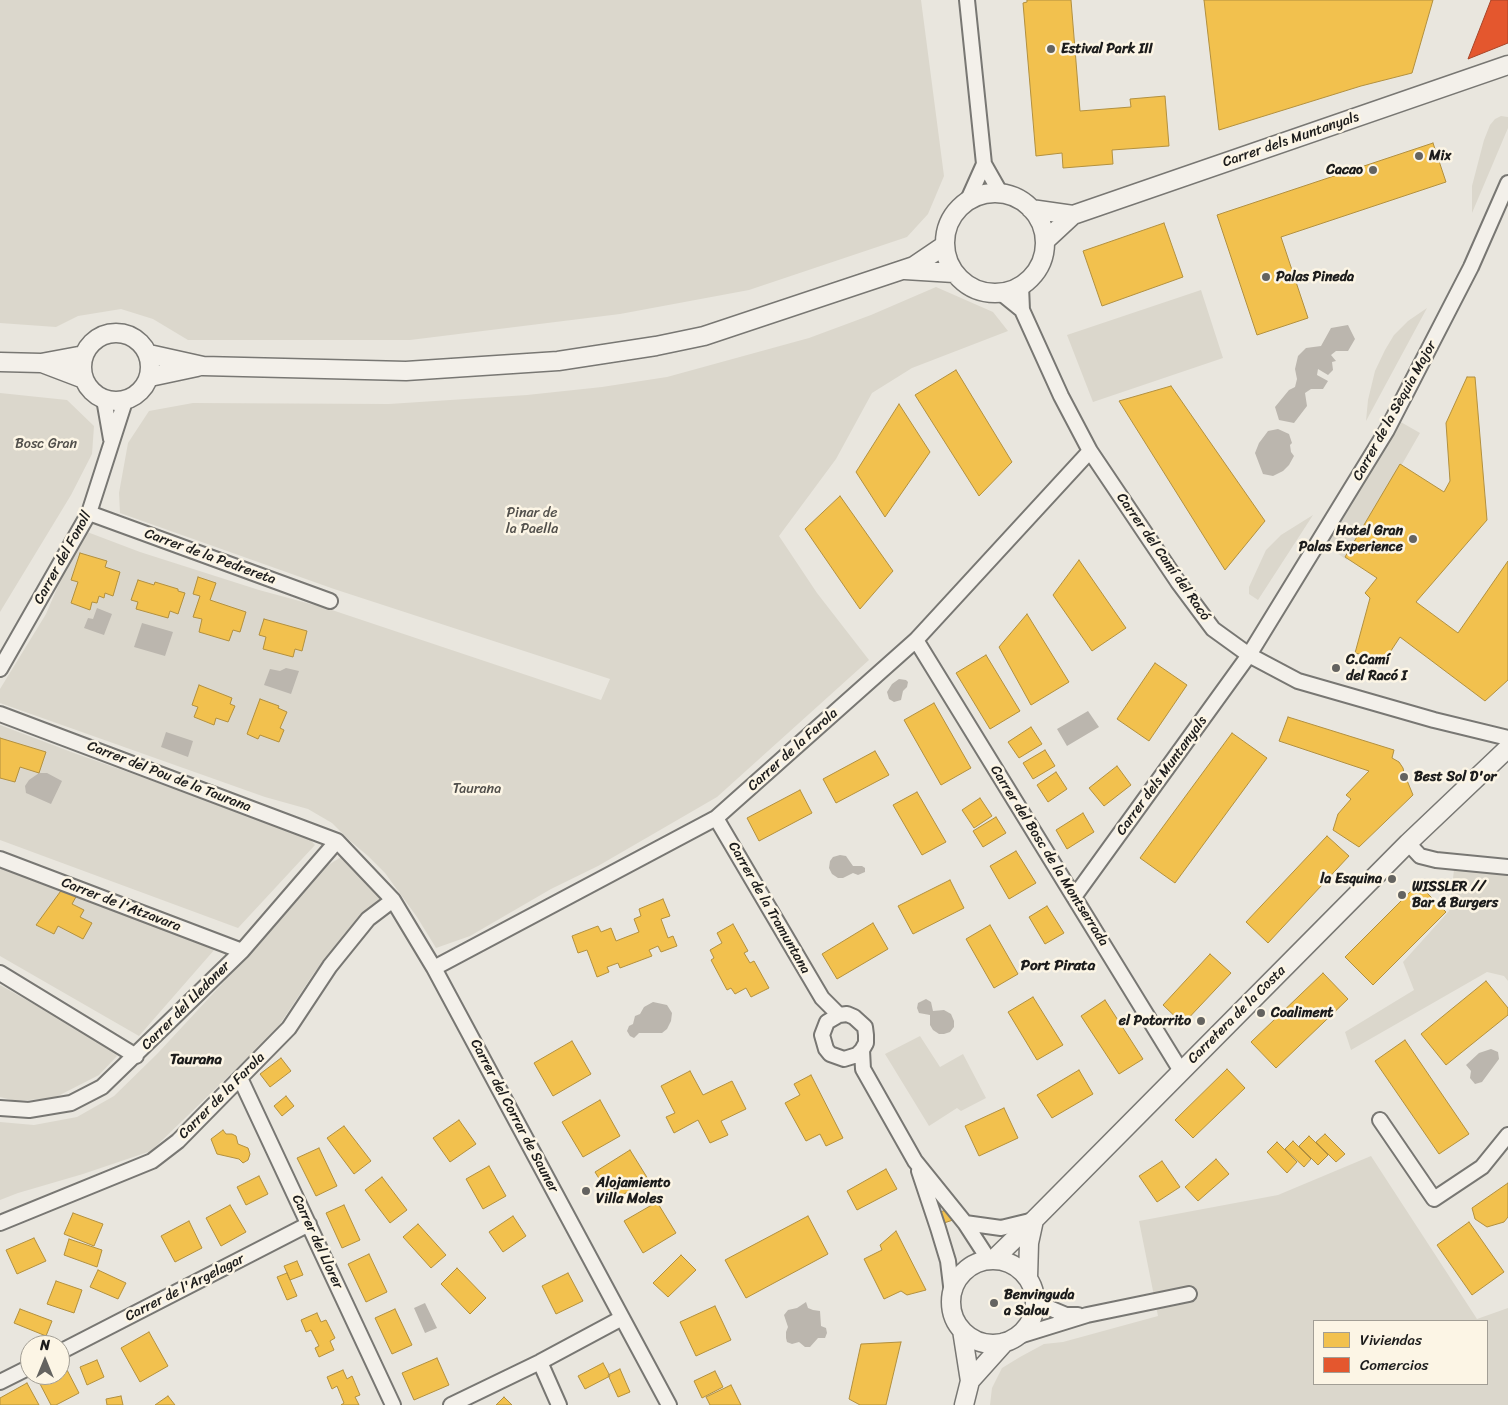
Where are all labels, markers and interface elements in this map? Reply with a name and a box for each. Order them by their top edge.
place label: Estival Park III [1061,41,1153,57]
marker: Estival Park III [1045,43,1057,55]
street label: Carrer dels Muntanyals [1221,109,1361,171]
place label: Mix [1429,148,1451,164]
marker: Mix [1413,150,1425,162]
place label: Cacao [1326,162,1363,178]
marker: Cacao [1367,164,1379,176]
place label: Palas Pineda [1276,269,1354,285]
marker: Palas Pineda [1260,271,1272,283]
street label: Carrer de la Sèquia Major [1350,338,1440,484]
park label: Bosc Gran [15,436,77,452]
street label: Carrer del Camí del Racó [1113,490,1213,624]
park label: Pinar de la Paella [506,505,558,538]
street label: Carrer del Fonoll [31,509,95,607]
place label: Hotel Gran Palas Experience [1299,523,1403,556]
street label: Carrer de la Pedrereta [142,525,278,589]
marker: Hotel Gran Palas Experience [1407,533,1419,545]
place label: C.Camí del Racó I [1346,652,1407,684]
marker: C.Camí del Racó I [1330,662,1342,674]
street label: Carrer de la Farola [745,705,841,795]
street label: Carrer dels Muntanyals [1113,713,1211,839]
street label: Carrer del Pou de la Taurana [85,738,253,816]
street label: Carrer del Bosc de la Montserrada [986,763,1112,949]
place label: Best Sol D'or [1414,769,1496,785]
marker: Best Sol D'or [1398,771,1410,783]
park label: Taurana [453,781,501,797]
street label: Carrer de la Tramuntana [724,839,814,977]
place label: la Esquina [1320,871,1382,887]
marker: la Esquina [1386,873,1398,885]
street label: Carrer de l'Atzavara [59,874,183,936]
place label: WISSLER // Bar & Burgers [1412,879,1498,912]
marker: WISSLER // Bar & Burgers [1396,889,1408,901]
district label: Port Pirata [1021,957,1095,975]
street label: Carrer del Lledoner [138,958,234,1054]
street label: Carretera de la Costa [1185,963,1289,1067]
place label: Coaliment [1271,1005,1333,1021]
marker: Coaliment [1255,1007,1267,1019]
place label: el Potorrito [1119,1013,1191,1029]
marker: el Potorrito [1195,1015,1207,1027]
street label: Carrer del Corrar de Sauner [466,1036,562,1196]
street label: Carrer de la Farola [175,1049,269,1143]
district label: Taurana [170,1051,222,1069]
place label: Alojamiento Villa Moles [596,1175,670,1208]
marker: Alojamiento Villa Moles [580,1185,592,1197]
street label: Carrer del Llorer [288,1192,346,1292]
street label: Carrer de l'Argelagar [123,1251,247,1325]
place label: Benvinguda a Salou [1004,1287,1075,1320]
marker: Benvinguda a Salou [988,1297,1000,1309]
legend [1313,1320,1488,1385]
text: Viviendas [1360,1327,1422,1353]
text: N [40,1333,50,1358]
north arrow [20,1335,70,1385]
text: Comercios [1360,1352,1429,1378]

